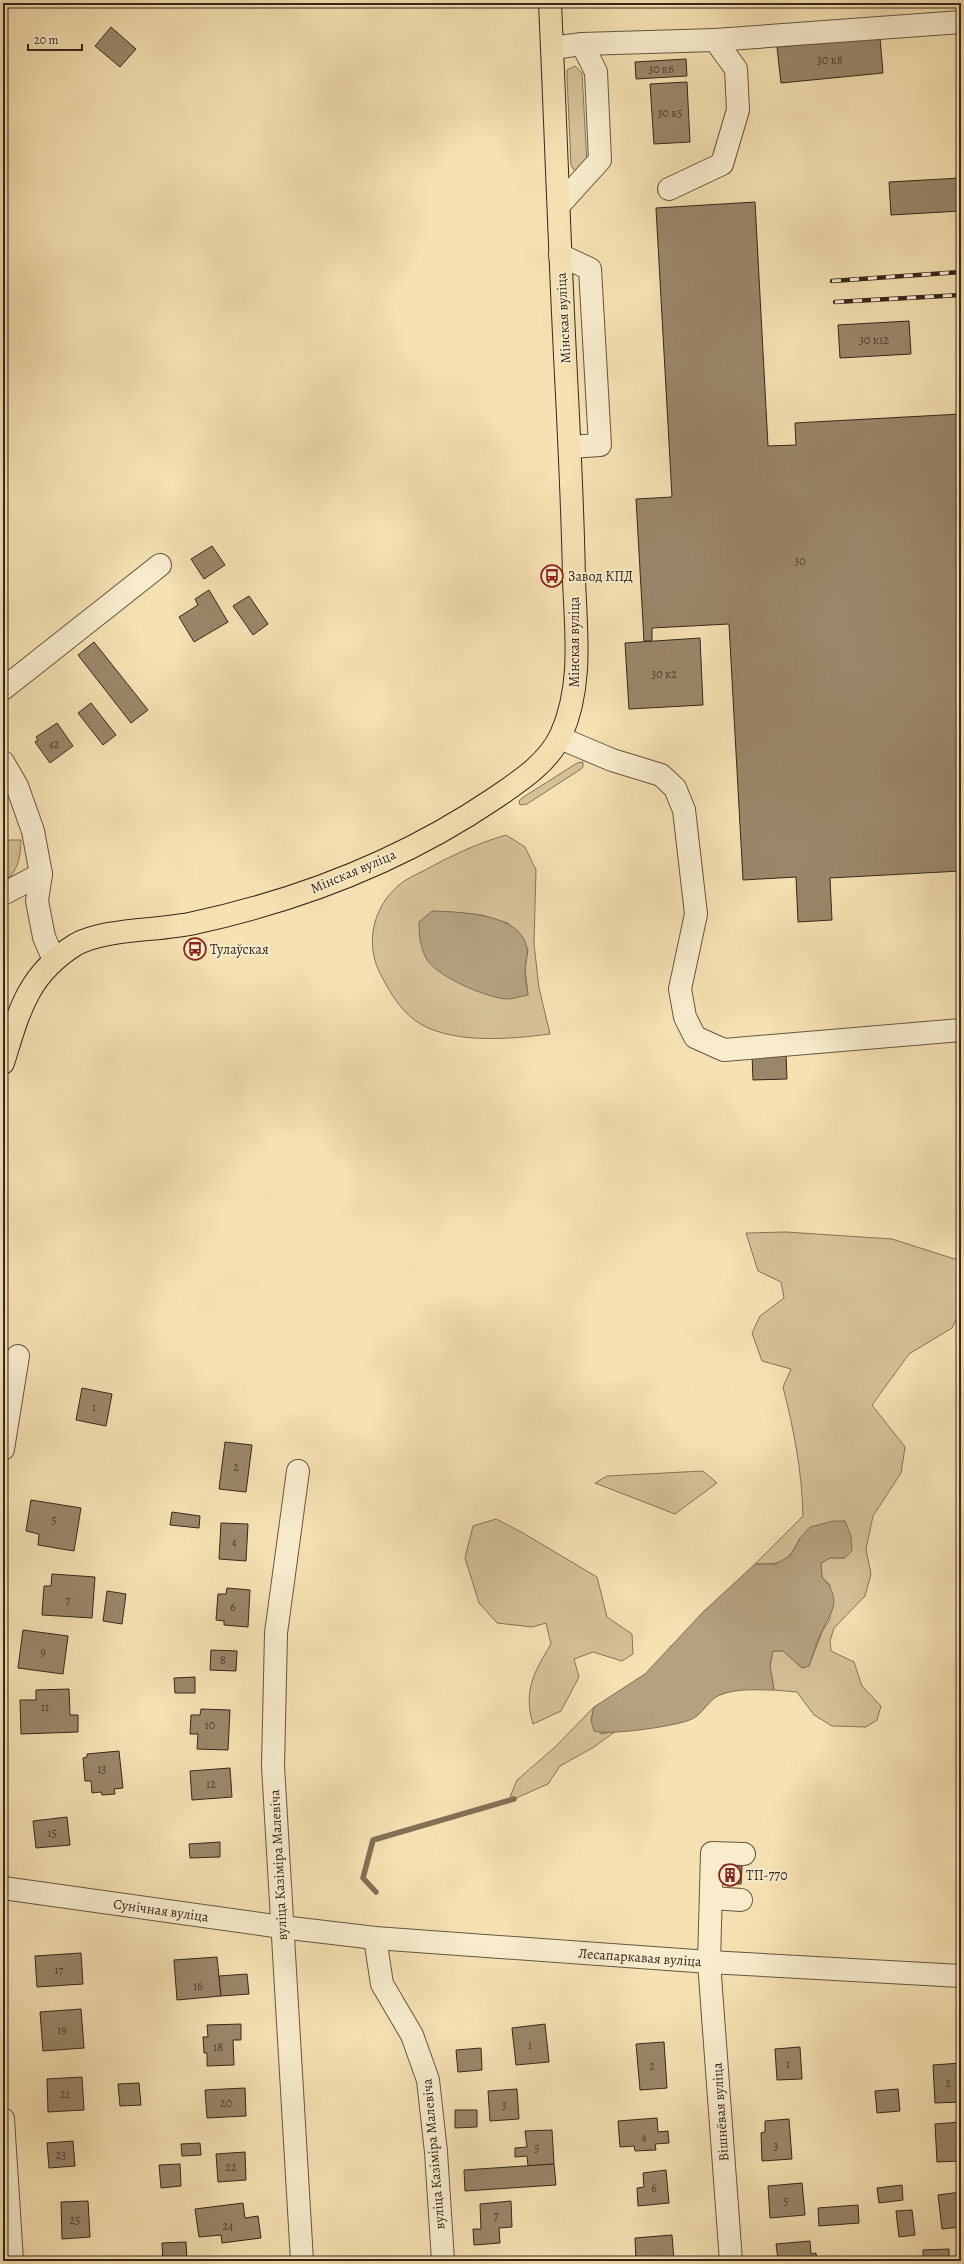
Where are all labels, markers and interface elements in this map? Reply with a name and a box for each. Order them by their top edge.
scale bar [28,26,82,52]
text: 20 m [34,32,58,48]
house number: 30 к8 [817,52,843,68]
house number: 30 к6 [648,61,674,77]
house number: 30 к5 [657,105,683,121]
street label: Мінская вуліца [552,272,575,364]
house number: 30 к12 [859,332,889,348]
house number: 30 [794,553,806,569]
bus stop icon: Завод КПД [539,563,565,589]
place label: Завод КПД [568,567,633,586]
street label: Мінская вуліца [565,596,584,688]
house number: 30 к2 [651,666,677,682]
house number: 42 [48,736,60,752]
street label: Мінская вуліца [308,845,399,898]
bus stop icon: Тулаўская [182,936,208,962]
place label: Тулаўская [210,940,269,959]
house number: 1 [92,1399,96,1415]
house number: 2 [233,1459,239,1475]
house number: 5 [51,1512,57,1528]
house number: 4 [231,1534,237,1550]
house number: 7 [65,1592,71,1608]
house number: 6 [230,1599,236,1615]
house number: 9 [40,1644,46,1660]
house number: 8 [220,1652,226,1668]
house number: 11 [41,1699,49,1715]
house number: 10 [205,1717,215,1733]
house number: 13 [97,1761,107,1777]
house number: 12 [206,1776,216,1792]
street label: вуліца Казіміра Малевіча [265,1788,292,1941]
house number: 15 [47,1825,57,1841]
building icon: ТП-770 [717,1862,743,1888]
place label: ТП-770 [746,1866,788,1885]
street label: Сунічная вуліца [112,1894,210,1927]
street label: Лесапаркавая вуліца [578,1944,703,1971]
house number: 17 [54,1962,65,1978]
house number: 16 [193,1978,203,1994]
house number: 19 [57,2022,67,2038]
house number: 1 [528,2037,532,2053]
house number: 18 [213,2039,223,2055]
house number: 1 [786,2056,790,2072]
house number: 2 [649,2058,655,2074]
street label: Вішнёвая вуліца [708,2061,733,2162]
house number: 2 [945,2075,951,2091]
street label: вуліца Казіміра Малевіча [417,2077,450,2230]
house number: 21 [60,2086,70,2102]
house number: 20 [220,2095,232,2111]
house number: 3 [502,2097,507,2113]
house number: 4 [641,2129,647,2145]
house number: 3 [774,2138,779,2154]
house number: 5 [534,2140,540,2156]
house number: 23 [56,2147,66,2163]
house number: 22 [225,2159,237,2175]
house number: 6 [651,2180,657,2196]
house number: 5 [783,2193,789,2209]
house number: 7 [493,2207,499,2223]
house number: 25 [70,2212,80,2228]
house number: 24 [222,2218,234,2234]

